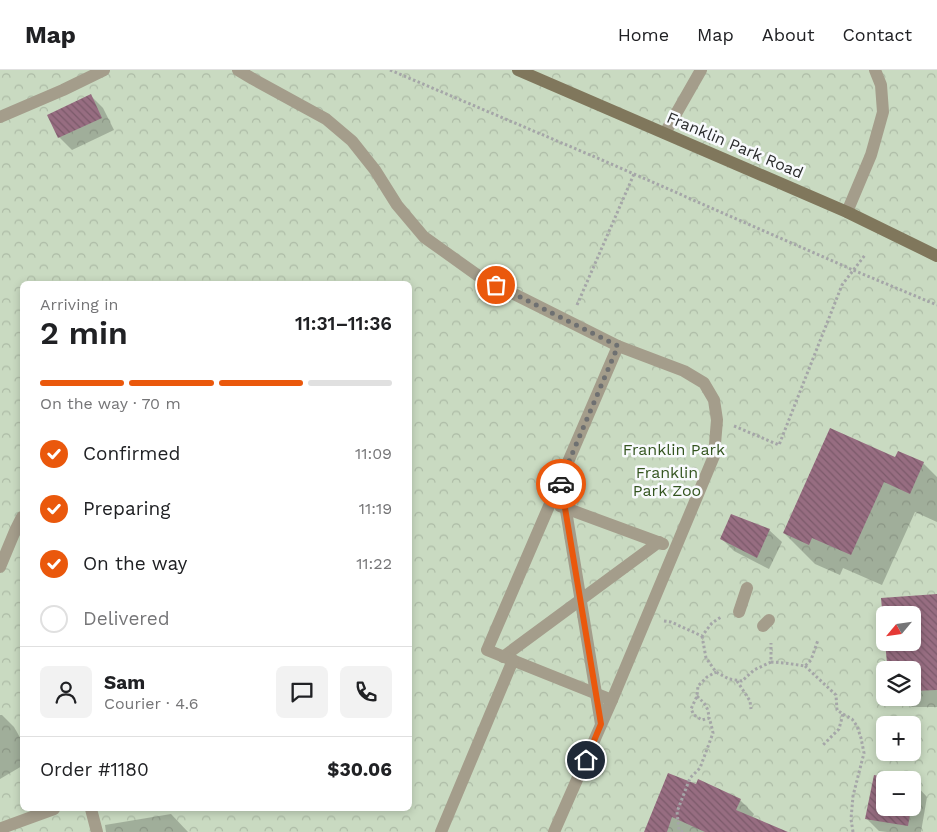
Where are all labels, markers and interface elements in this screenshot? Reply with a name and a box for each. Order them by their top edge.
text: Map [25,21,76,49]
text: Home [618,24,669,45]
text: Map [697,24,734,45]
text: About [762,24,814,45]
text: Contact [842,24,912,45]
street label: Franklin Park Road [664,108,806,182]
pin [475,264,517,306]
icon: bag [482,271,510,299]
text: Arriving in [40,295,118,314]
text: 11:31–11:36 [295,312,392,335]
text: 2 min [40,314,128,352]
text: On the way · 70 m [40,394,181,413]
icon: check [40,440,68,468]
park label: Franklin Park [623,440,725,459]
text: Confirmed [83,442,180,465]
text: 11:09 [355,444,392,463]
courier [536,459,586,509]
park label: Franklin Park Zoo [633,463,701,500]
icon: car [547,470,575,498]
icon: check [40,495,68,523]
text: Preparing [83,497,170,520]
text: 11:19 [359,499,392,518]
icon: check [40,550,68,578]
text: On the way [83,552,187,575]
text: 11:22 [356,554,392,573]
north arrow [876,606,921,651]
map controls [876,606,921,816]
text: Delivered [83,607,170,630]
button: layers [876,661,921,706]
button: person [40,666,92,718]
button: chat [276,666,328,718]
button: phone [340,666,392,718]
text: Sam [104,671,145,694]
text: Courier · 4.6 [104,694,199,713]
button: + [876,716,921,761]
pin [565,739,607,781]
icon: home [572,746,600,774]
text: Order #1180 [40,758,149,781]
text: $30.06 [327,758,392,781]
button: − [876,771,921,816]

